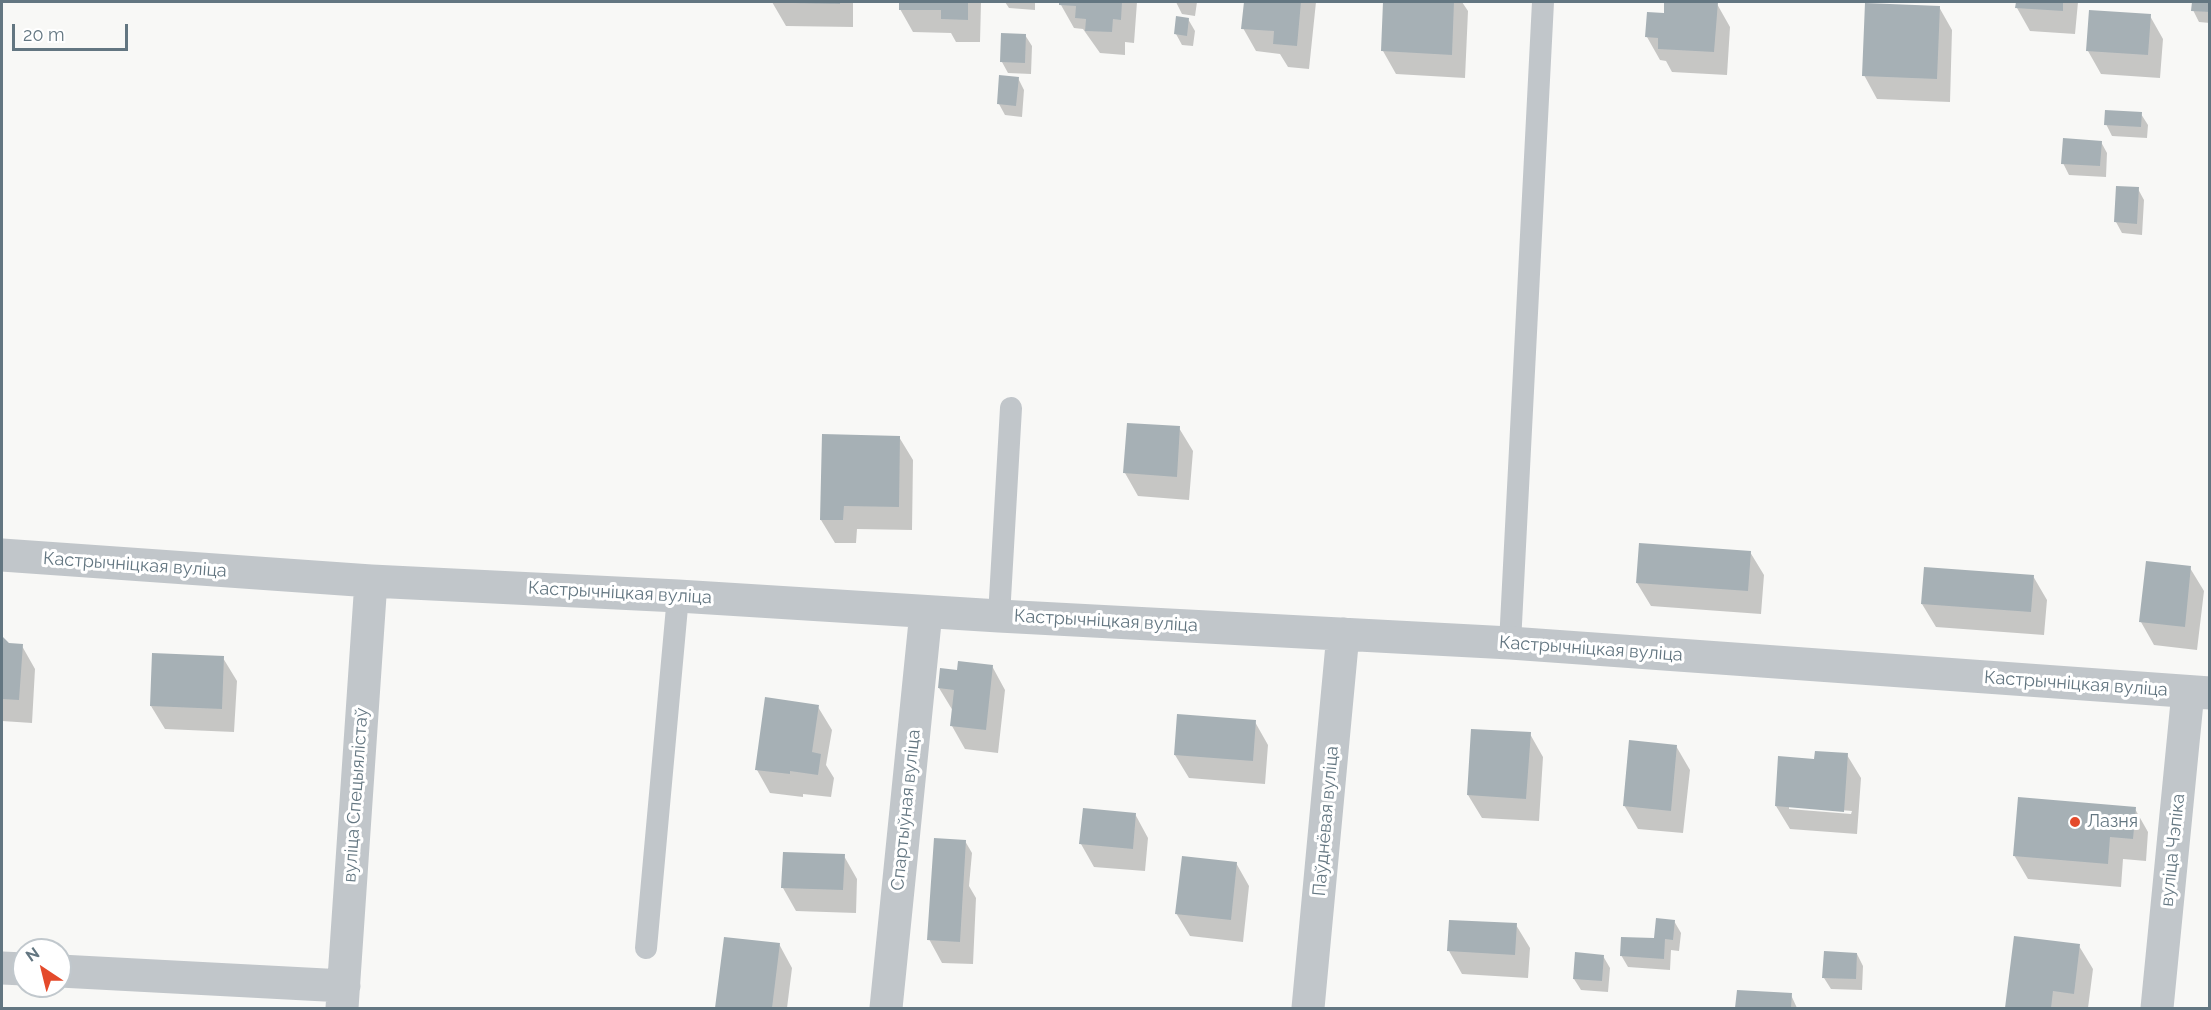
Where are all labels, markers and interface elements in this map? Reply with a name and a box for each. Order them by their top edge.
scale bar [15,12,130,50]
text: 20 m [23,24,65,45]
street label: Кастрычніцкая вуліца [42,548,228,582]
street label: Кастрычніцкая вуліца [528,577,712,609]
street label: Кастрычніцкая вуліца [1014,605,1198,637]
street label: Кастрычніцкая вуліца [1498,632,1684,666]
street label: Кастрычніцкая вуліца [1983,667,2169,701]
street label: вуліца Спецыялістаў [339,707,373,883]
street label: Спартыўная вуліца [887,728,925,892]
street label: Паўднёвая вуліца [1309,745,1343,897]
street label: вуліца Чэпіка [2156,793,2190,907]
place label: Лазня [2087,811,2138,833]
marker: Лазня [2068,815,2082,829]
north arrow [12,938,72,998]
text: N [22,943,43,966]

